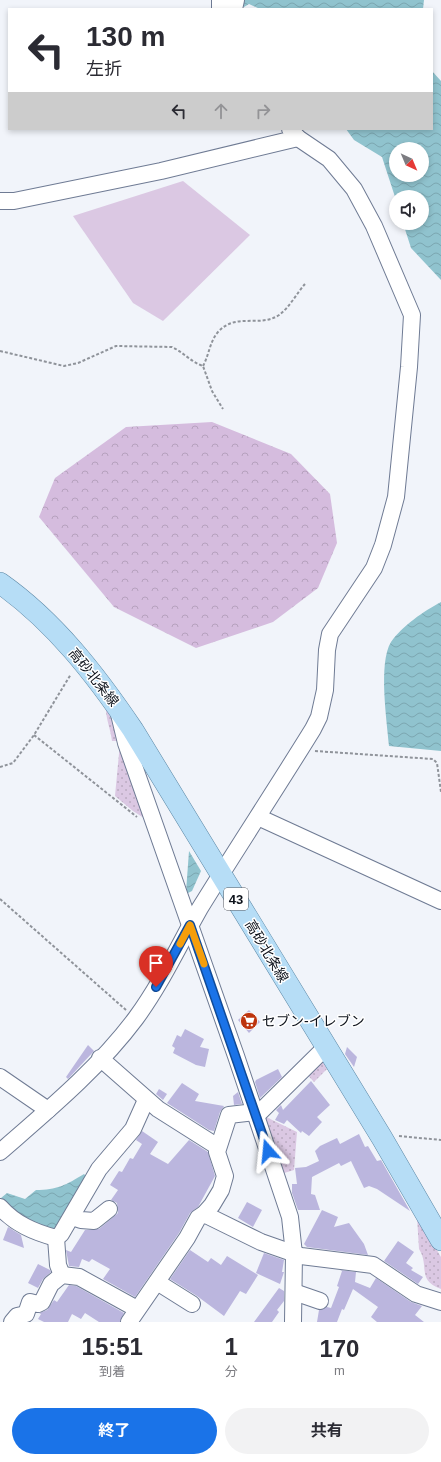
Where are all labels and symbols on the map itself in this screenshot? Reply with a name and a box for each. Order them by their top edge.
north arrow [389,142,429,182]
street label: 高砂北条線 [66,645,122,709]
road number: 43 [224,888,248,910]
street label: 高砂北条線 [242,917,292,985]
pin [139,946,173,987]
supermarket icon: セブン-イレブン [239,1011,259,1031]
place label: セブン-イレブン [262,1013,365,1029]
position arrow [247,1130,289,1172]

